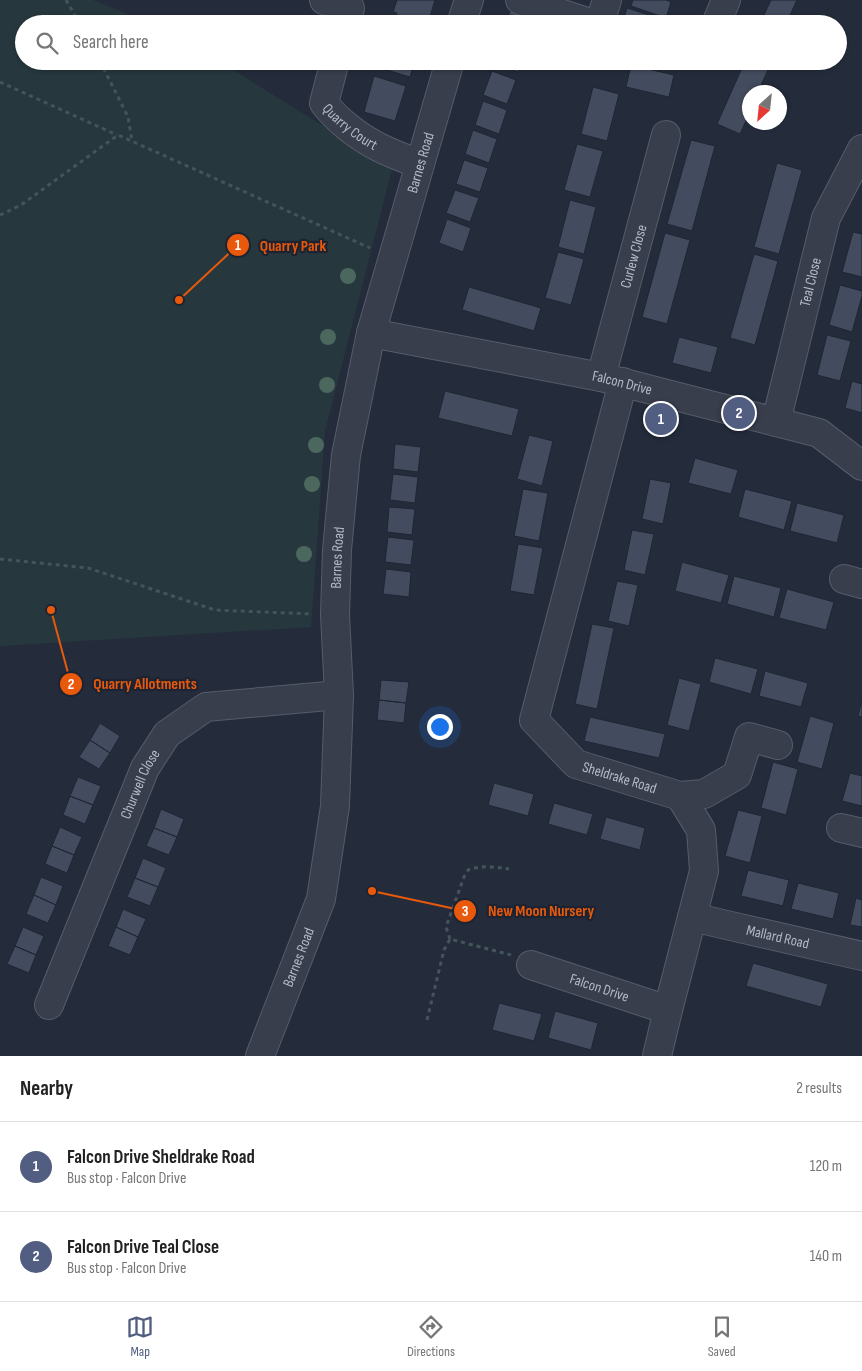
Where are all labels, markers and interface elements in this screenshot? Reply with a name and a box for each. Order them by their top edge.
search box [15,15,847,70]
icon: search [33,29,61,57]
text: Search here [73,31,149,54]
north arrow [742,85,787,130]
street label: Quarry Court [318,99,381,155]
street label: Barnes Road [403,130,438,195]
street label: Curlew Close [616,222,651,290]
callout: Quarry Park [225,230,337,261]
text: 1 [235,236,241,255]
text: Quarry Park [260,237,326,256]
street label: Teal Close [795,256,825,309]
street label: Falcon Drive [591,366,654,399]
pin: 2 [723,394,755,432]
pin: 1 [645,400,677,438]
street label: Barnes Road [326,526,349,589]
callout: Quarry Allotments [58,668,207,699]
text: 2 [68,675,74,694]
text: Quarry Allotments [93,675,197,694]
your location [427,714,453,740]
street label: Churwell Close [116,746,164,822]
street label: Sheldrake Road [580,757,659,798]
callout: New Moon Nursery [453,895,604,926]
text: 3 [462,902,469,921]
text: New Moon Nursery [488,902,594,921]
street label: Mallard Road [745,920,811,953]
street label: Barnes Road [278,925,318,990]
street label: Falcon Drive [567,969,631,1006]
text: Nearby [20,1076,73,1101]
text: 2 results [796,1079,842,1098]
text: Falcon Drive Sheldrake Road [67,1146,255,1169]
text: 1 [33,1157,39,1176]
text: 120 m [810,1157,842,1176]
text: Bus stop · Falcon Drive [67,1169,186,1188]
text: Falcon Drive Teal Close [67,1236,219,1259]
text: 2 [32,1247,40,1266]
text: 140 m [810,1247,842,1266]
text: Bus stop · Falcon Drive [67,1259,186,1278]
tab: Map [126,1313,154,1360]
tab: Directions [407,1313,455,1360]
tab: Saved [708,1313,736,1360]

